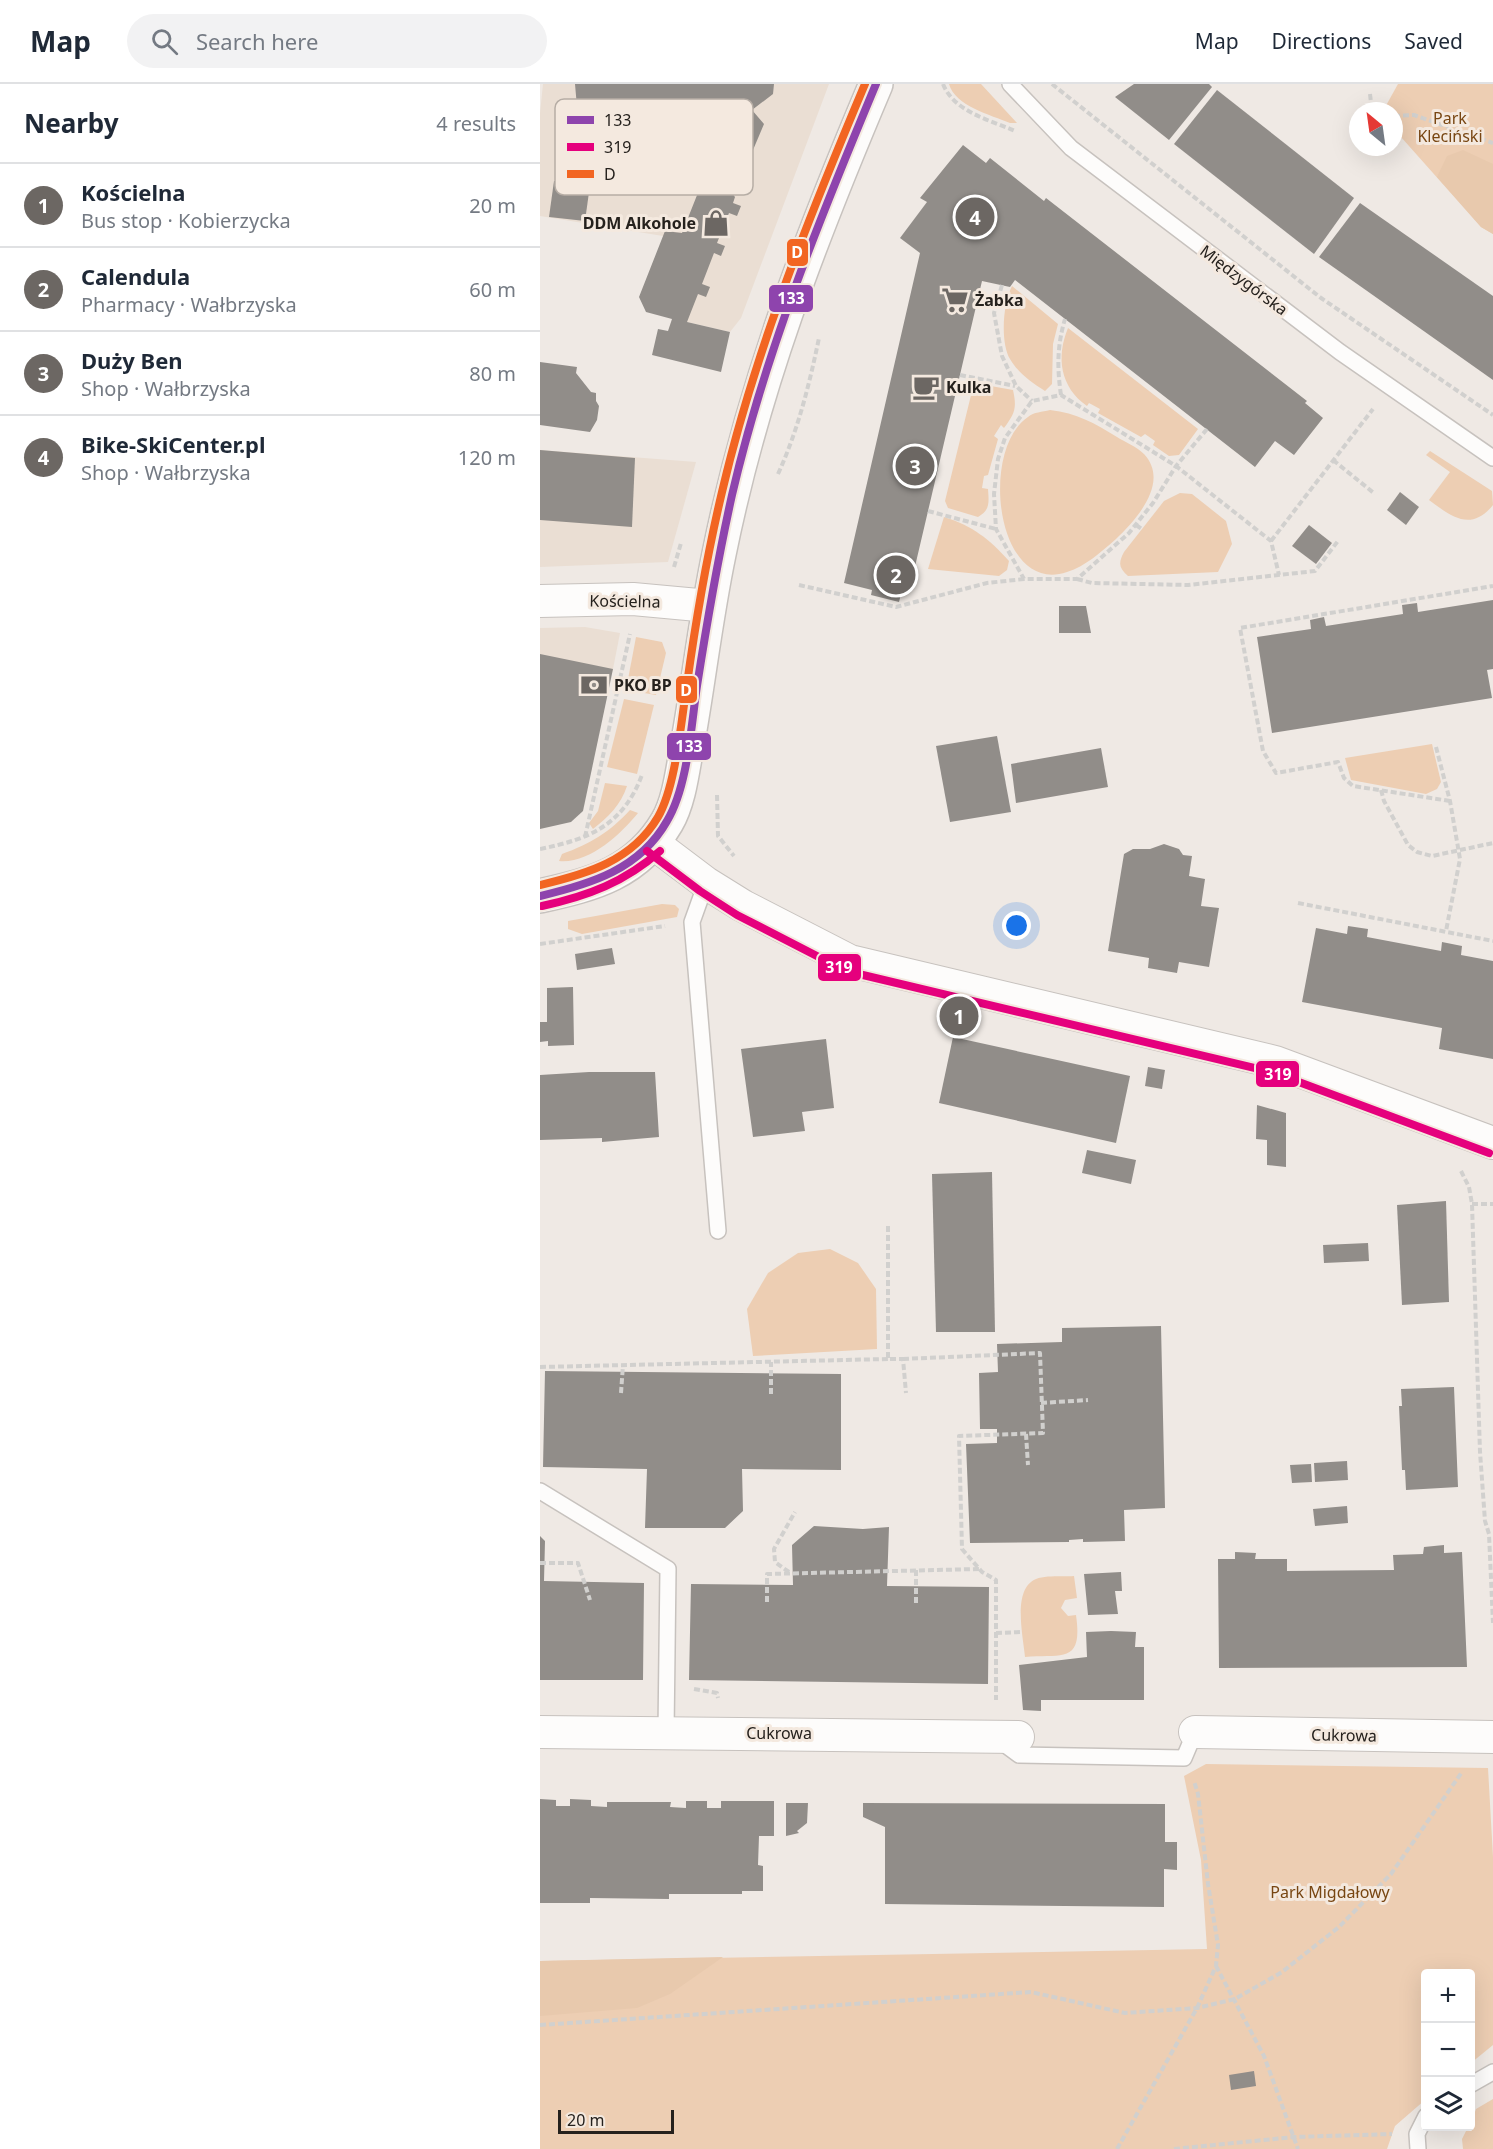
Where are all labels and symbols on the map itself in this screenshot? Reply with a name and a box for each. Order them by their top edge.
legend [555,99,753,195]
north arrow [1349,102,1403,156]
park label: Park Kleciński [1417,107,1483,147]
text: 133 [604,109,631,131]
text: 319 [604,136,631,158]
text: D [604,163,616,185]
pin: 4 [956,194,994,240]
shop icon: DDM Alkohole [701,208,731,238]
place label: DDM Alkohole [583,212,696,234]
line badge: D [786,238,809,267]
street label: Międzygórska [1196,240,1292,320]
text: D [791,241,803,263]
line badge: 133 [768,284,814,313]
supermarket icon: Żabka [940,285,970,315]
text: 133 [777,287,805,309]
place label: Żabka [975,289,1023,311]
cafe icon: Kulka [911,372,941,402]
place label: Kulka [946,376,991,398]
pin: 3 [896,444,934,488]
pin: 2 [876,552,916,598]
street label: Kościelna [589,589,661,613]
bank icon: PKO BP [579,670,609,700]
place label: PKO BP [614,674,672,696]
line badge: D [675,675,698,704]
text: D [680,679,692,701]
line badge: 133 [666,732,712,761]
text: 133 [675,735,703,757]
your location [1002,911,1031,940]
line badge: 319 [817,953,862,982]
text: 319 [825,956,853,978]
pin: 1 [940,994,978,1038]
line badge: 319 [1255,1060,1300,1088]
text: 319 [1264,1063,1292,1085]
street label: Cukrowa [746,1722,812,1744]
street label: Cukrowa [1311,1723,1377,1747]
park label: Park Migdałowy [1270,1881,1391,1903]
scale bar [558,2107,674,2134]

